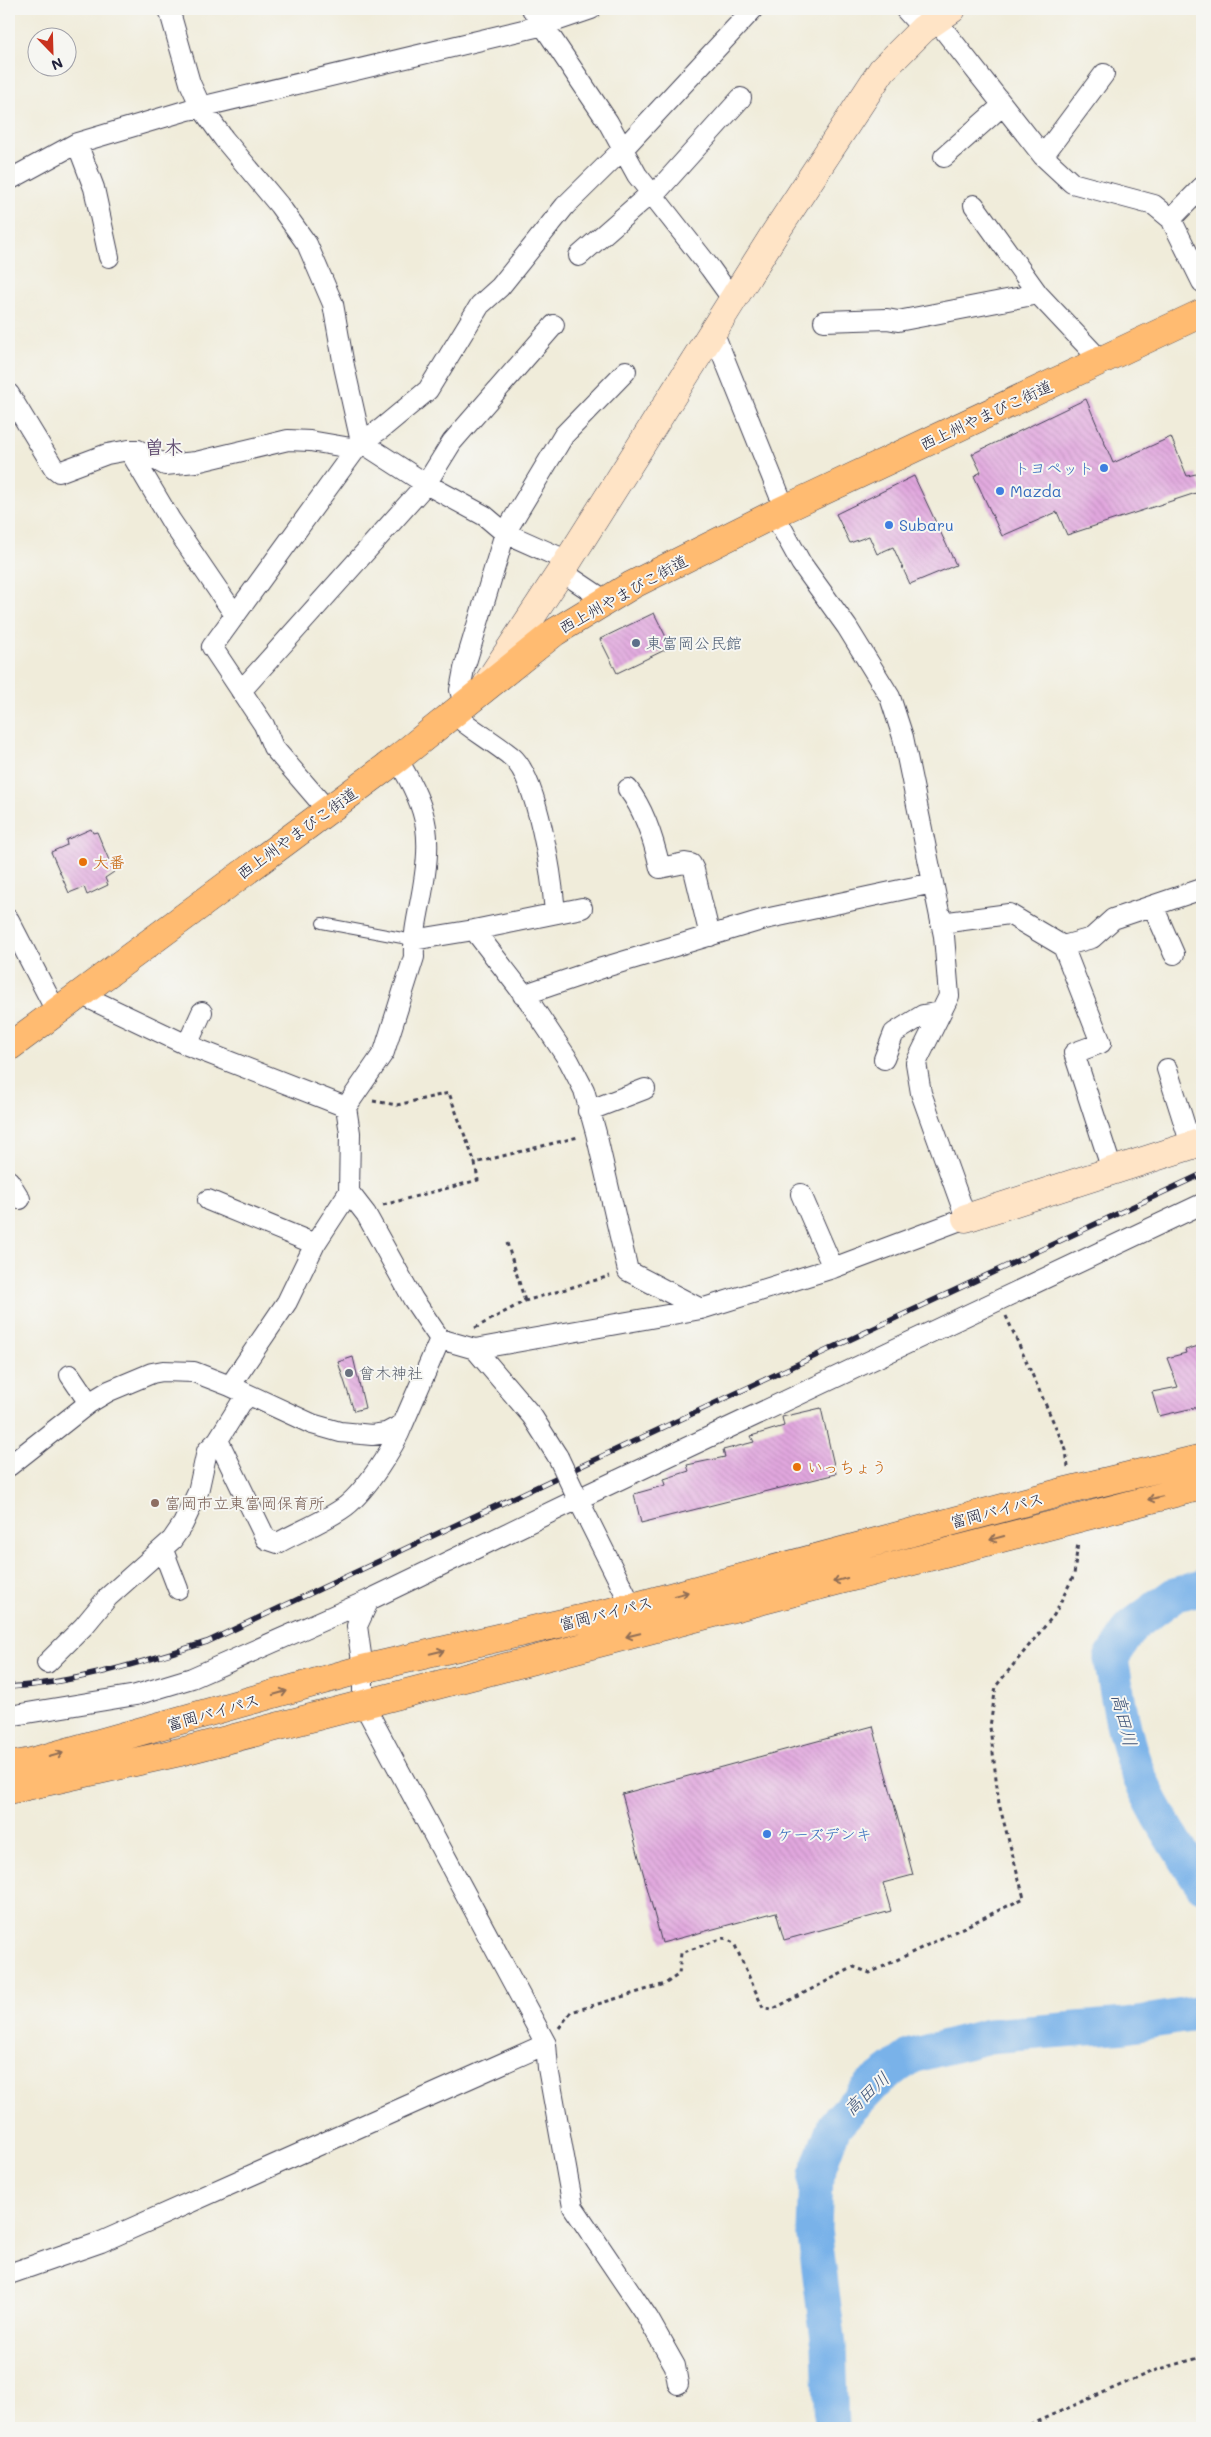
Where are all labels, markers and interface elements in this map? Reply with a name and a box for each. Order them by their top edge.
north arrow [28,28,78,78]
text: N [49,54,66,75]
street label: 西上州やまびこ街道 [916,375,1055,454]
district label: 曽木 [145,434,183,459]
place label: トヨペット [1014,457,1094,478]
marker: トヨペット [1098,462,1110,474]
place label: Mazda [1010,480,1062,501]
marker: Mazda [994,485,1006,497]
place label: Subaru [899,514,954,535]
marker: Subaru [883,519,895,531]
street label: 西上州やまびこ街道 [555,549,691,638]
place label: 東富岡公民館 [646,632,742,653]
marker: 東富岡公民館 [630,637,642,649]
street label: 西上州やまびこ街道 [232,782,361,883]
place label: 大番 [93,851,125,872]
marker: 大番 [77,856,89,868]
place label: 曾木神社 [359,1362,423,1383]
marker: 曾木神社 [343,1367,355,1379]
place label: いっちょう [807,1456,887,1477]
marker: いっちょう [791,1461,803,1473]
street label: 富岡バイパス [948,1487,1046,1532]
place label: 富岡市立東富岡保育所 [165,1492,325,1513]
one-way arrow [1147,1494,1163,1503]
marker: 富岡市立東富岡保育所 [149,1497,161,1509]
one-way arrow [990,1534,1006,1543]
one-way arrow [833,1575,849,1585]
one-way arrow [672,1589,688,1598]
street label: 富岡バイパス [557,1591,655,1634]
one-way arrow [625,1631,641,1640]
one-way arrow [429,1647,445,1656]
street label: 富岡バイパス [164,1688,262,1735]
one-way arrow [272,1688,288,1697]
water label: 高田川 [1107,1691,1143,1749]
one-way arrow [48,1750,64,1760]
place label: ケーズデンキ [777,1823,872,1844]
marker: ケーズデンキ [761,1828,773,1840]
water label: 高田川 [838,2066,894,2120]

